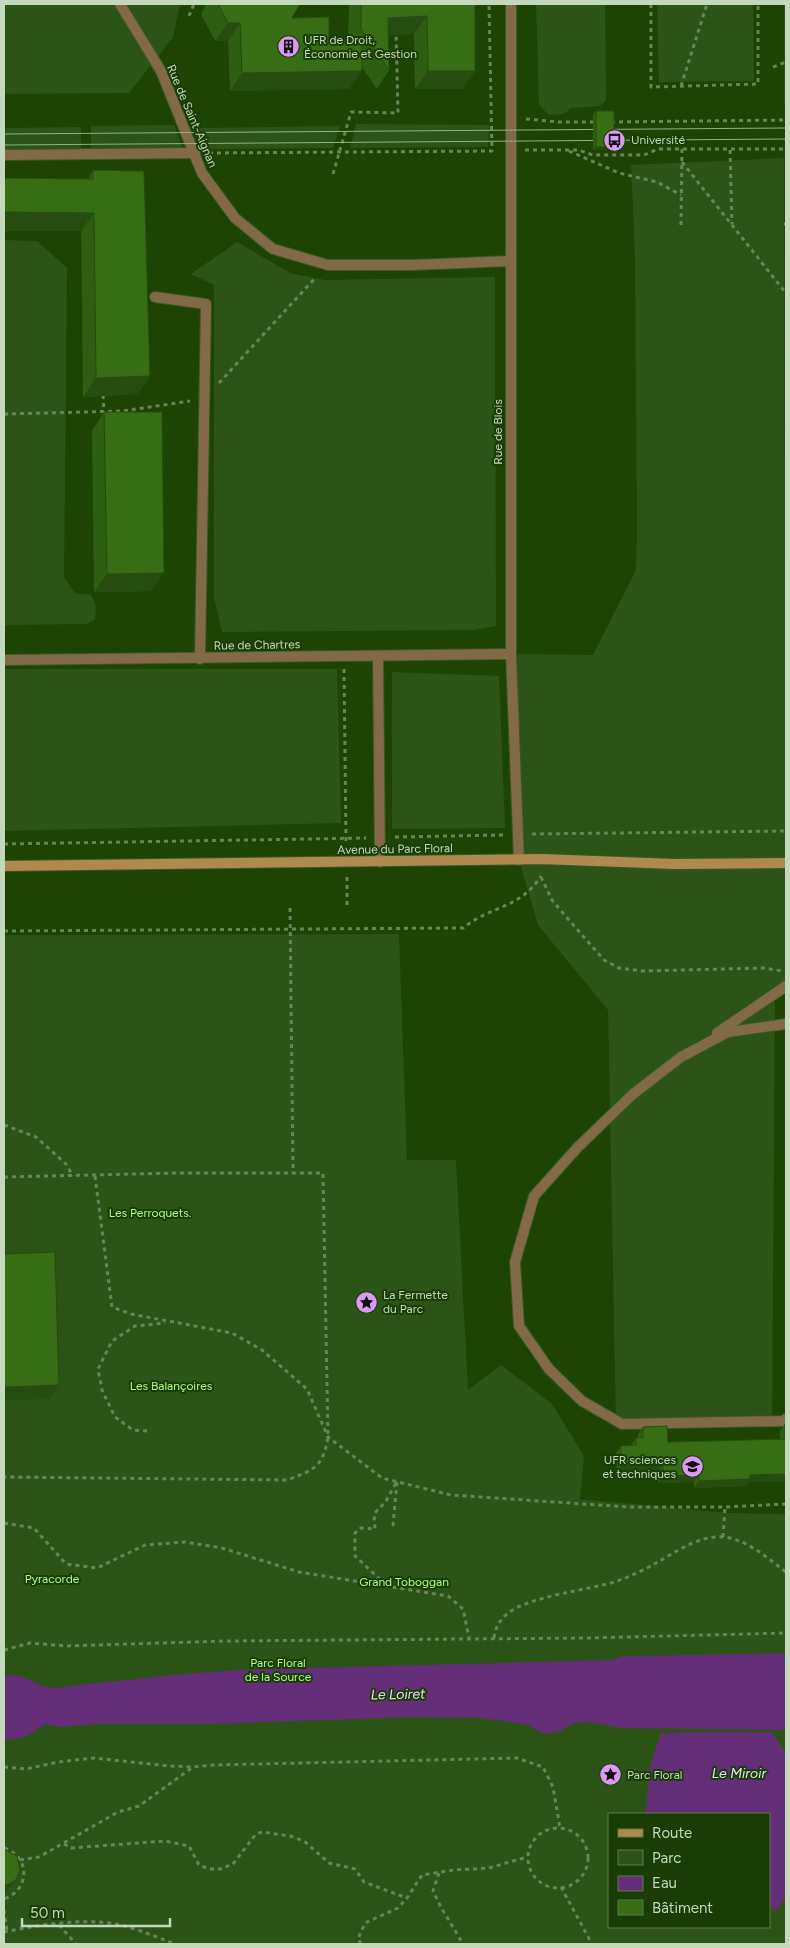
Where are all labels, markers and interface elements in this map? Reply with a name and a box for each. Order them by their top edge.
place label: UFR de Droit, Économie et Gestion [304,33,417,61]
building icon: UFR de Droit, Économie et Gestion [276,35,300,59]
street label: Rue de Saint-Aignan [164,63,220,170]
bus stop icon: Université [603,128,627,152]
place label: Université [631,133,686,147]
street label: Rue de Blois [491,399,505,465]
street label: Rue de Chartres [214,637,301,653]
street label: Avenue du Parc Floral [337,841,453,857]
park label: Les Perroquets. [109,1206,191,1220]
place label: La Fermette du Parc [383,1288,448,1316]
place icon: La Fermette du Parc [355,1290,379,1314]
park label: Les Balançoires [130,1379,213,1393]
place label: UFR sciences et techniques [602,1453,676,1481]
school or university icon: UFR sciences et techniques [680,1455,704,1479]
park label: Pyracorde [25,1572,80,1586]
park label: Grand Toboggan [359,1575,449,1589]
park label: Parc Floral de la Source [245,1656,312,1684]
water label: Le Loiret [370,1686,426,1703]
place icon: Parc Floral [599,1763,623,1787]
water label: Le Miroir [712,1765,767,1782]
place label: Parc Floral [627,1768,682,1782]
legend [608,1813,770,1928]
text: Route [652,1824,692,1842]
text: Parc [652,1849,681,1867]
text: Eau [652,1874,677,1892]
scale bar [22,1896,170,1928]
text: Bâtiment [652,1899,713,1917]
text: 50 m [30,1904,65,1922]

